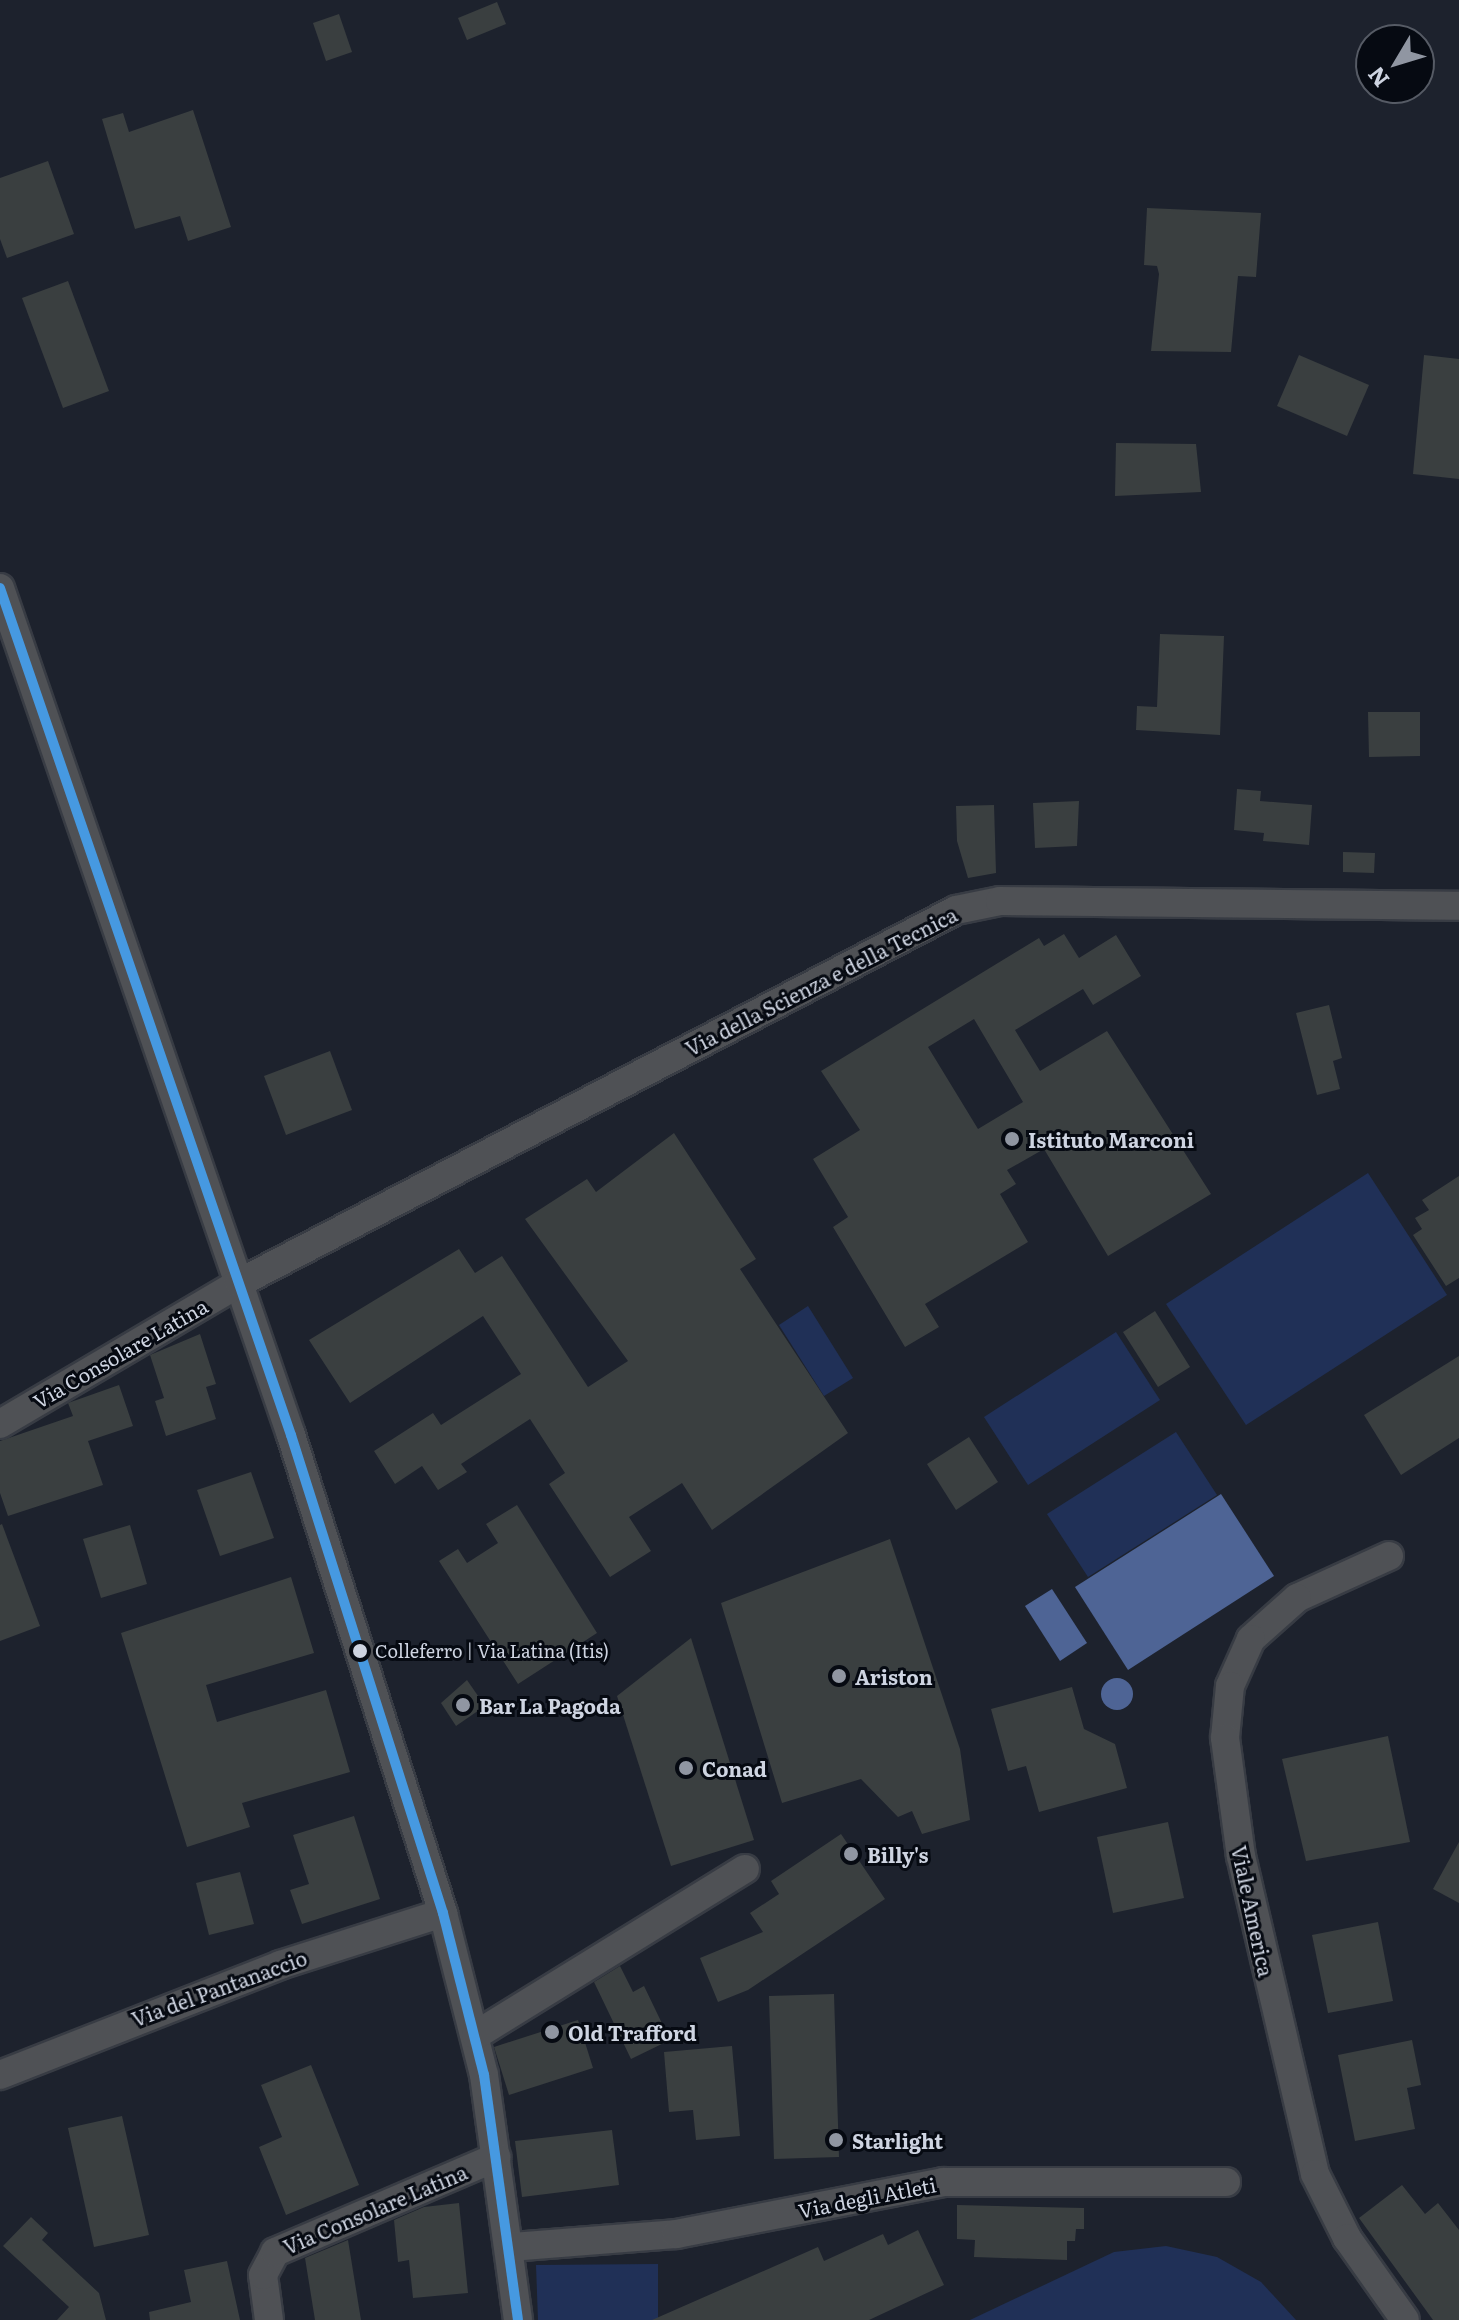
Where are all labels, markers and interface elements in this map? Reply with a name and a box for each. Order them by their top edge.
north arrow [1355,24,1435,104]
text: N [1359,60,1396,95]
street label: Via della Scienza e della Tecnica [681,902,961,1060]
place label: Istituto Marconi [1028,1127,1194,1151]
marker: Istituto Marconi [1003,1130,1021,1148]
street label: Via Consolare Latina [28,1293,212,1413]
place label: Colleferro | Via Latina (Itis) [375,1640,609,1662]
marker: Colleferro | Via Latina (Itis) [352,1643,368,1659]
place label: Ariston [855,1664,933,1688]
marker: Ariston [830,1667,848,1685]
place label: Bar La Pagoda [479,1693,621,1717]
marker: Bar La Pagoda [454,1696,472,1714]
place label: Conad [702,1756,767,1780]
marker: Conad [677,1759,695,1777]
place label: Billy's [867,1842,929,1866]
street label: Viale America [1227,1843,1279,1979]
marker: Billy's [842,1845,860,1863]
street label: Via del Pantanaccio [128,1945,310,2031]
place label: Old Trafford [568,2020,697,2044]
marker: Old Trafford [543,2023,561,2041]
place label: Starlight [852,2128,943,2152]
marker: Starlight [827,2131,845,2149]
street label: Via Consolare Latina [279,2159,471,2259]
street label: Via degli Atleti [796,2172,938,2222]

